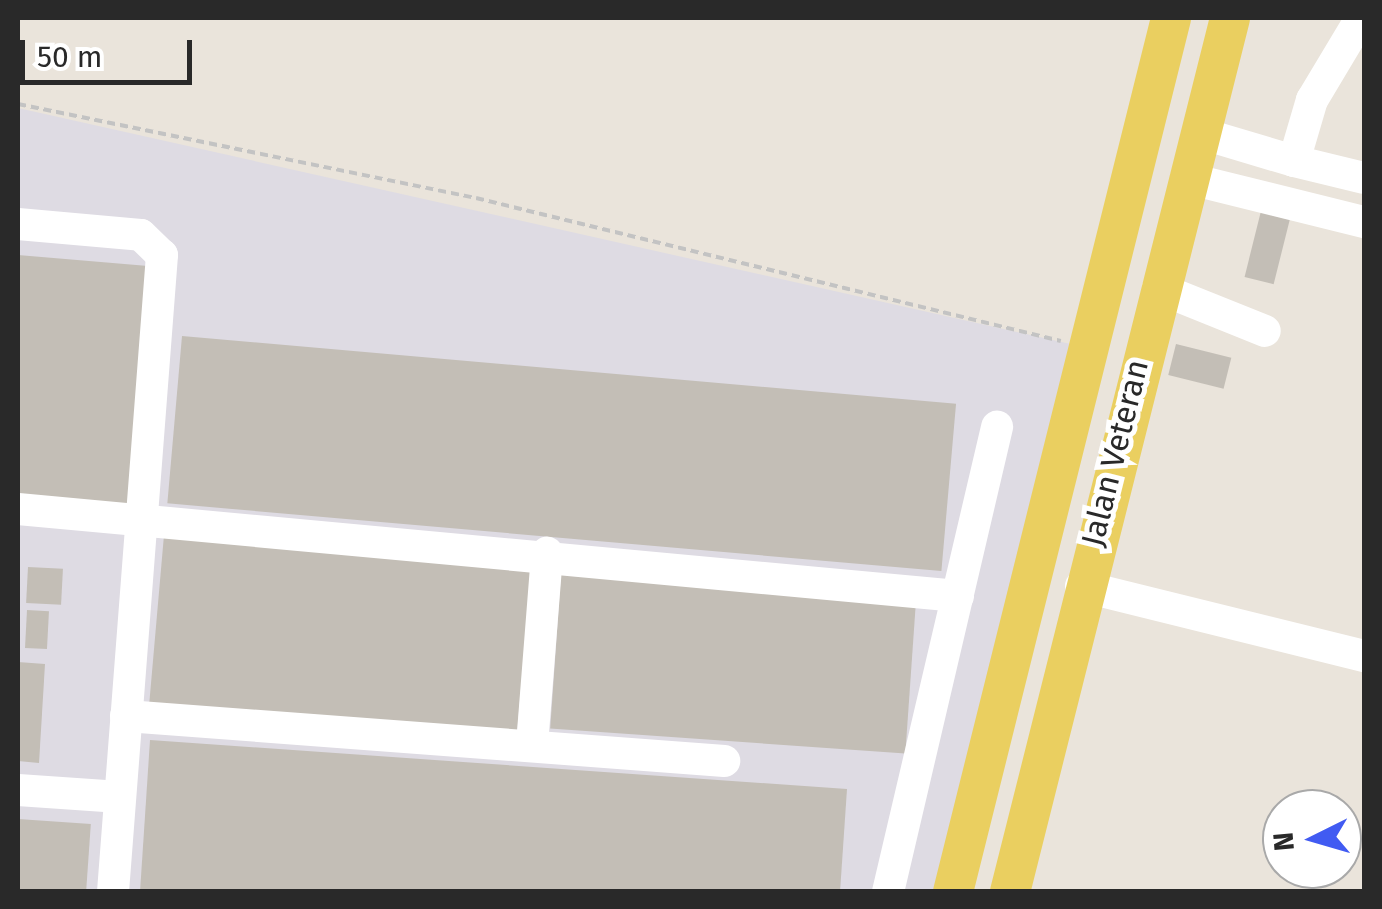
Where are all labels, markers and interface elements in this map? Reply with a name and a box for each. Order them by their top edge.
scale bar [25,20,198,82]
text: 50 m [37,39,102,75]
street label: Jalan Veteran [1073,356,1157,550]
north arrow [1262,789,1362,889]
text: N [1266,831,1301,852]

